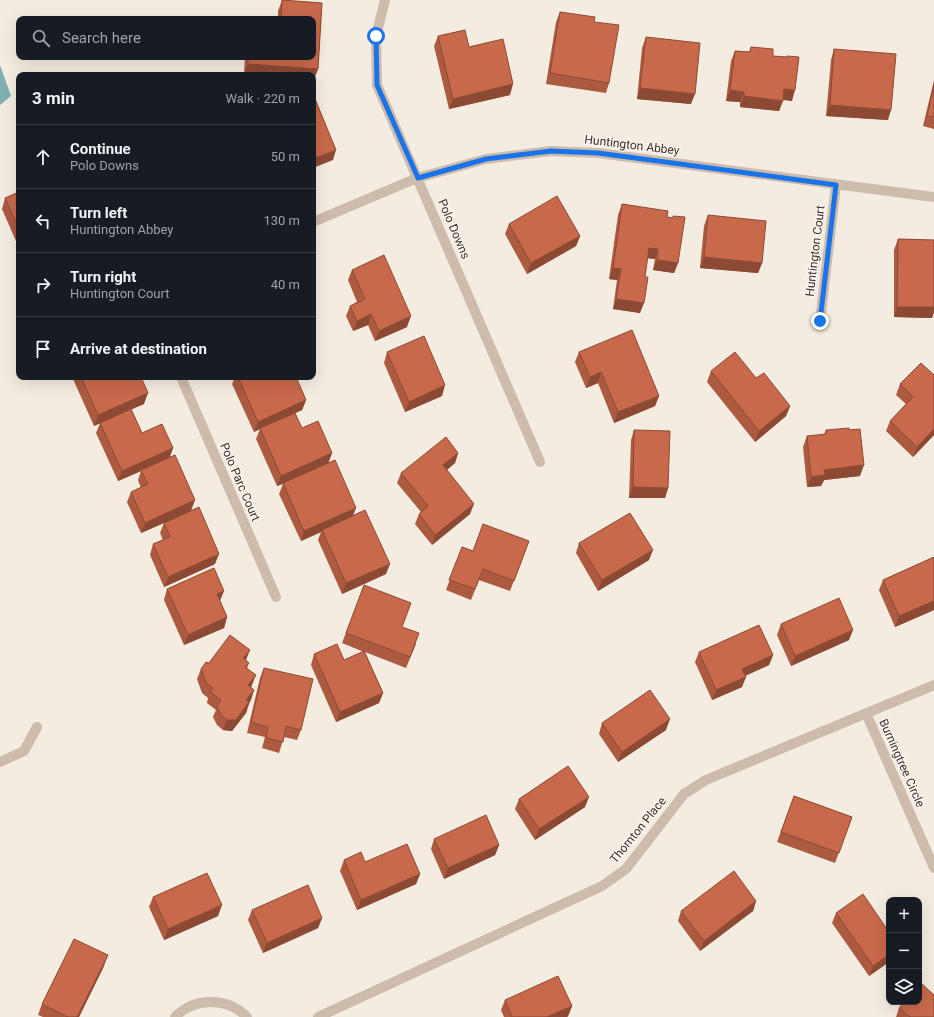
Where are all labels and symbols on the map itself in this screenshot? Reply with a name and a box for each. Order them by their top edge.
route start [367,27,385,45]
street label: Huntington Abbey [584,132,681,158]
street label: Polo Downs [435,197,473,261]
street label: Huntington Court [802,205,828,297]
route end [811,312,829,330]
street label: Polo Parc Court [217,441,263,523]
street label: Burningtree Circle [876,717,928,809]
street label: Thornton Place [607,794,669,866]

